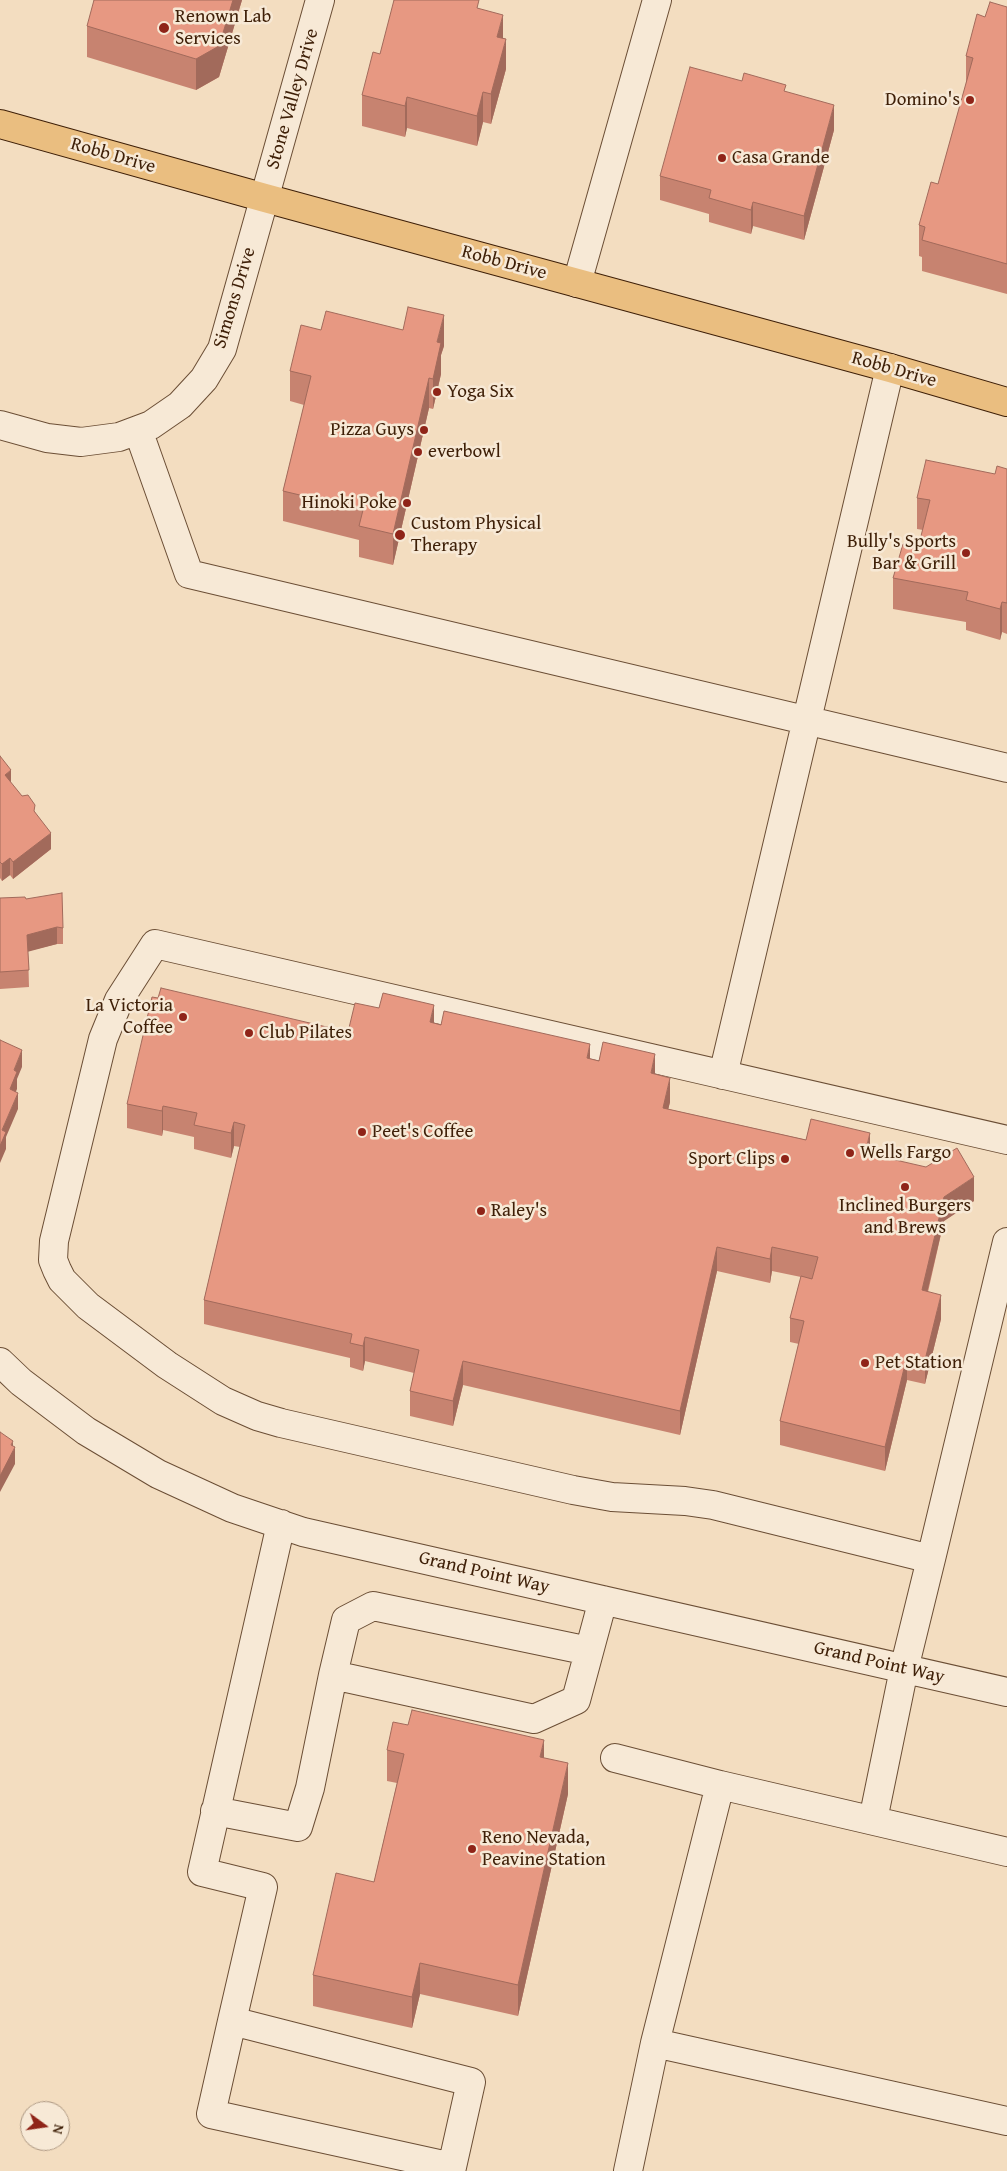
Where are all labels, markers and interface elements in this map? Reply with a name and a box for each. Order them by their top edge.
place label: Renown Lab Services [175,6,271,50]
marker: Renown Lab Services [157,21,171,35]
street label: Stone Valley Drive [262,26,324,172]
place label: Domino's [885,89,960,111]
marker: Domino's [964,94,976,106]
street label: Robb Drive [68,133,158,179]
place label: Casa Grande [732,147,830,169]
marker: Casa Grande [716,152,728,164]
street label: Robb Drive [459,241,549,285]
street label: Simons Drive [209,245,261,351]
street label: Robb Drive [849,347,939,393]
place label: Yoga Six [447,381,514,403]
marker: Yoga Six [431,386,443,398]
place label: Pizza Guys [330,419,414,441]
marker: Pizza Guys [418,424,430,436]
place label: everbowl [428,441,501,463]
marker: everbowl [412,446,424,458]
place label: Hinoki Poke [301,492,397,514]
marker: Hinoki Poke [401,497,413,509]
place label: Custom Physical Therapy [411,513,541,557]
marker: Custom Physical Therapy [393,528,407,542]
place label: Bully's Sports Bar & Grill [847,531,956,575]
marker: Bully's Sports Bar & Grill [960,547,972,559]
place label: La Victoria Coffee [86,995,173,1039]
marker: La Victoria Coffee [177,1011,189,1023]
place label: Club Pilates [259,1022,352,1044]
marker: Club Pilates [243,1027,255,1039]
place label: Peet's Coffee [372,1121,473,1143]
marker: Peet's Coffee [356,1126,368,1138]
place label: Wells Fargo [860,1142,951,1164]
marker: Wells Fargo [844,1147,856,1159]
place label: Sport Clips [688,1148,775,1170]
marker: Sport Clips [779,1153,791,1165]
marker: Inclined Burgers and Brews [899,1181,911,1193]
place label: Inclined Burgers and Brews [839,1195,971,1239]
place label: Raley's [491,1200,547,1222]
marker: Raley's [475,1205,487,1217]
place label: Pet Station [875,1352,962,1374]
marker: Pet Station [859,1357,871,1369]
street label: Grand Point Way [416,1547,552,1599]
street label: Grand Point Way [811,1637,947,1689]
place label: Reno Nevada, Peavine Station [482,1827,606,1871]
marker: Reno Nevada, Peavine Station [466,1843,478,1855]
north arrow [20,2101,70,2151]
text: N [48,2122,69,2136]

